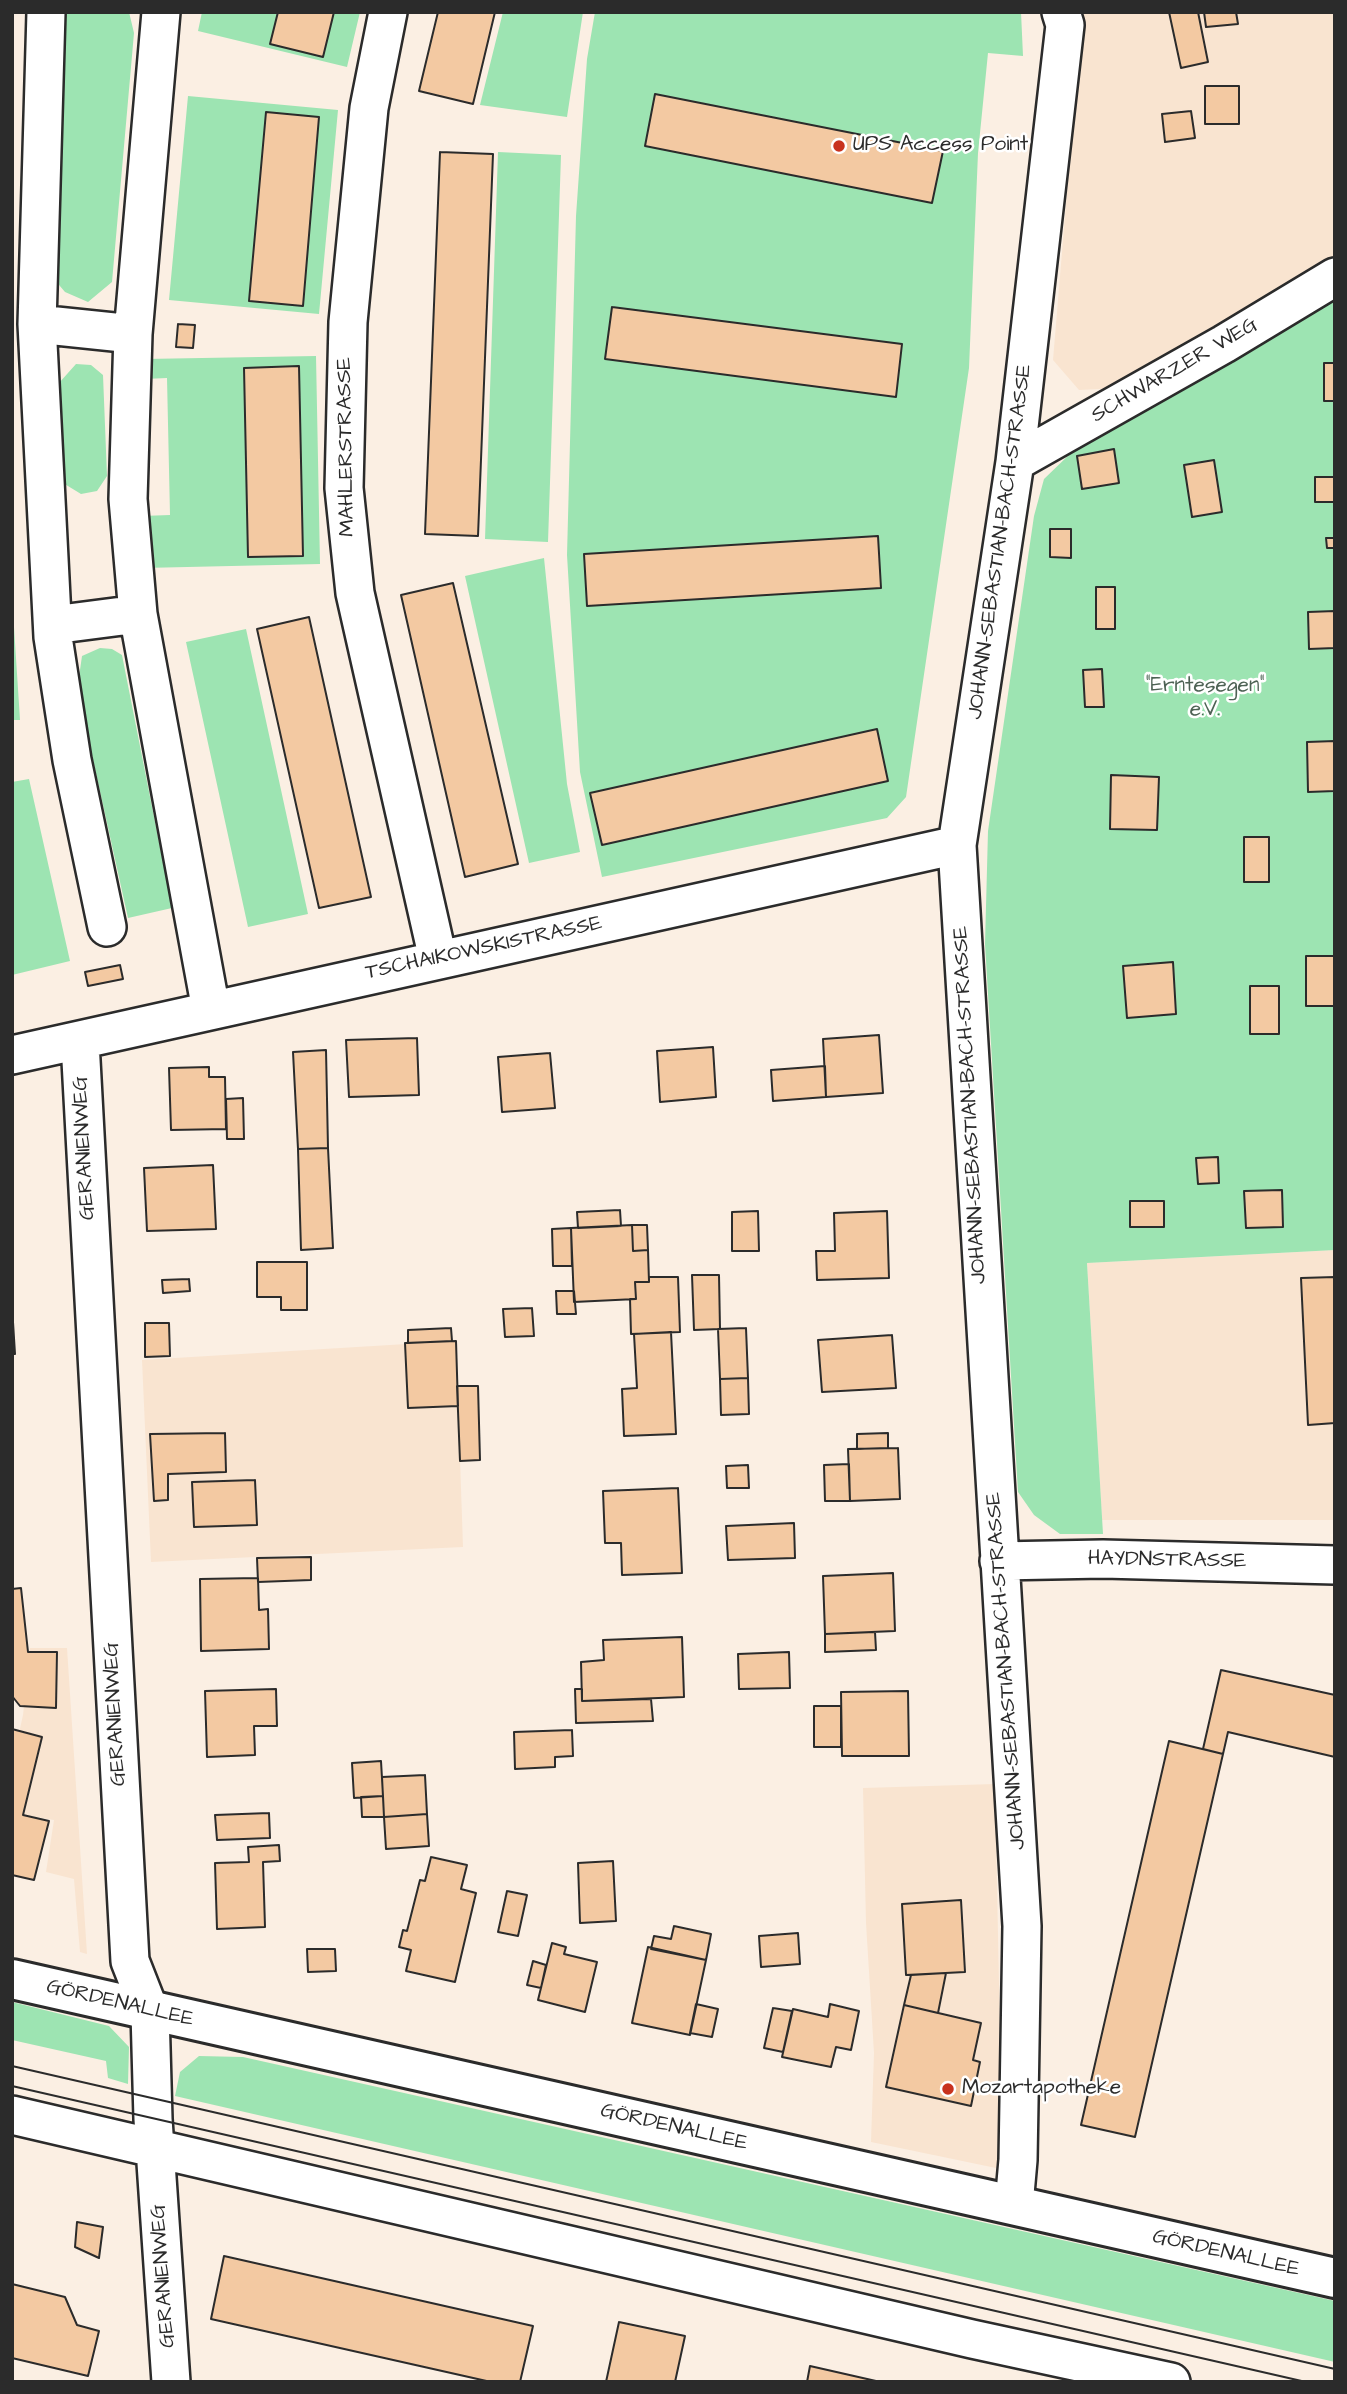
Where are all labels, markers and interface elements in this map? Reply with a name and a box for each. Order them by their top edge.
place label: UPS Access Point [853,133,1028,159]
marker: UPS Access Point [831,138,847,154]
street label: SCHWARZER WEG [1087,313,1263,429]
street label: MAHLERSTRASSE [333,357,361,537]
street label: JOHANN-SEBASTIAN-BACH-STRASSE [964,363,1038,721]
park label: "Erntesegen" e.V. [1146,674,1264,724]
street label: TSCHAIKOWSKISTRASSE [363,912,605,986]
street label: JOHANN-SEBASTIAN-BACH-STRASSE [949,925,993,1285]
street label: GERANIENWEG [69,1075,101,1221]
street label: JOHANN-SEBASTIAN-BACH-STRASSE [982,1491,1032,1851]
street label: HAYDNSTRASSE [1087,1547,1247,1575]
street label: GERANIENWEG [100,1641,132,1787]
street label: GÖRDENALLEE [44,1975,196,2033]
place label: Mozartapotheke [962,2076,1121,2102]
marker: Mozartapotheke [940,2081,956,2097]
street label: GÖRDENALLEE [598,2099,750,2157]
street label: GERANIENWEG [146,2203,182,2349]
street label: GÖRDENALLEE [1150,2225,1302,2283]

